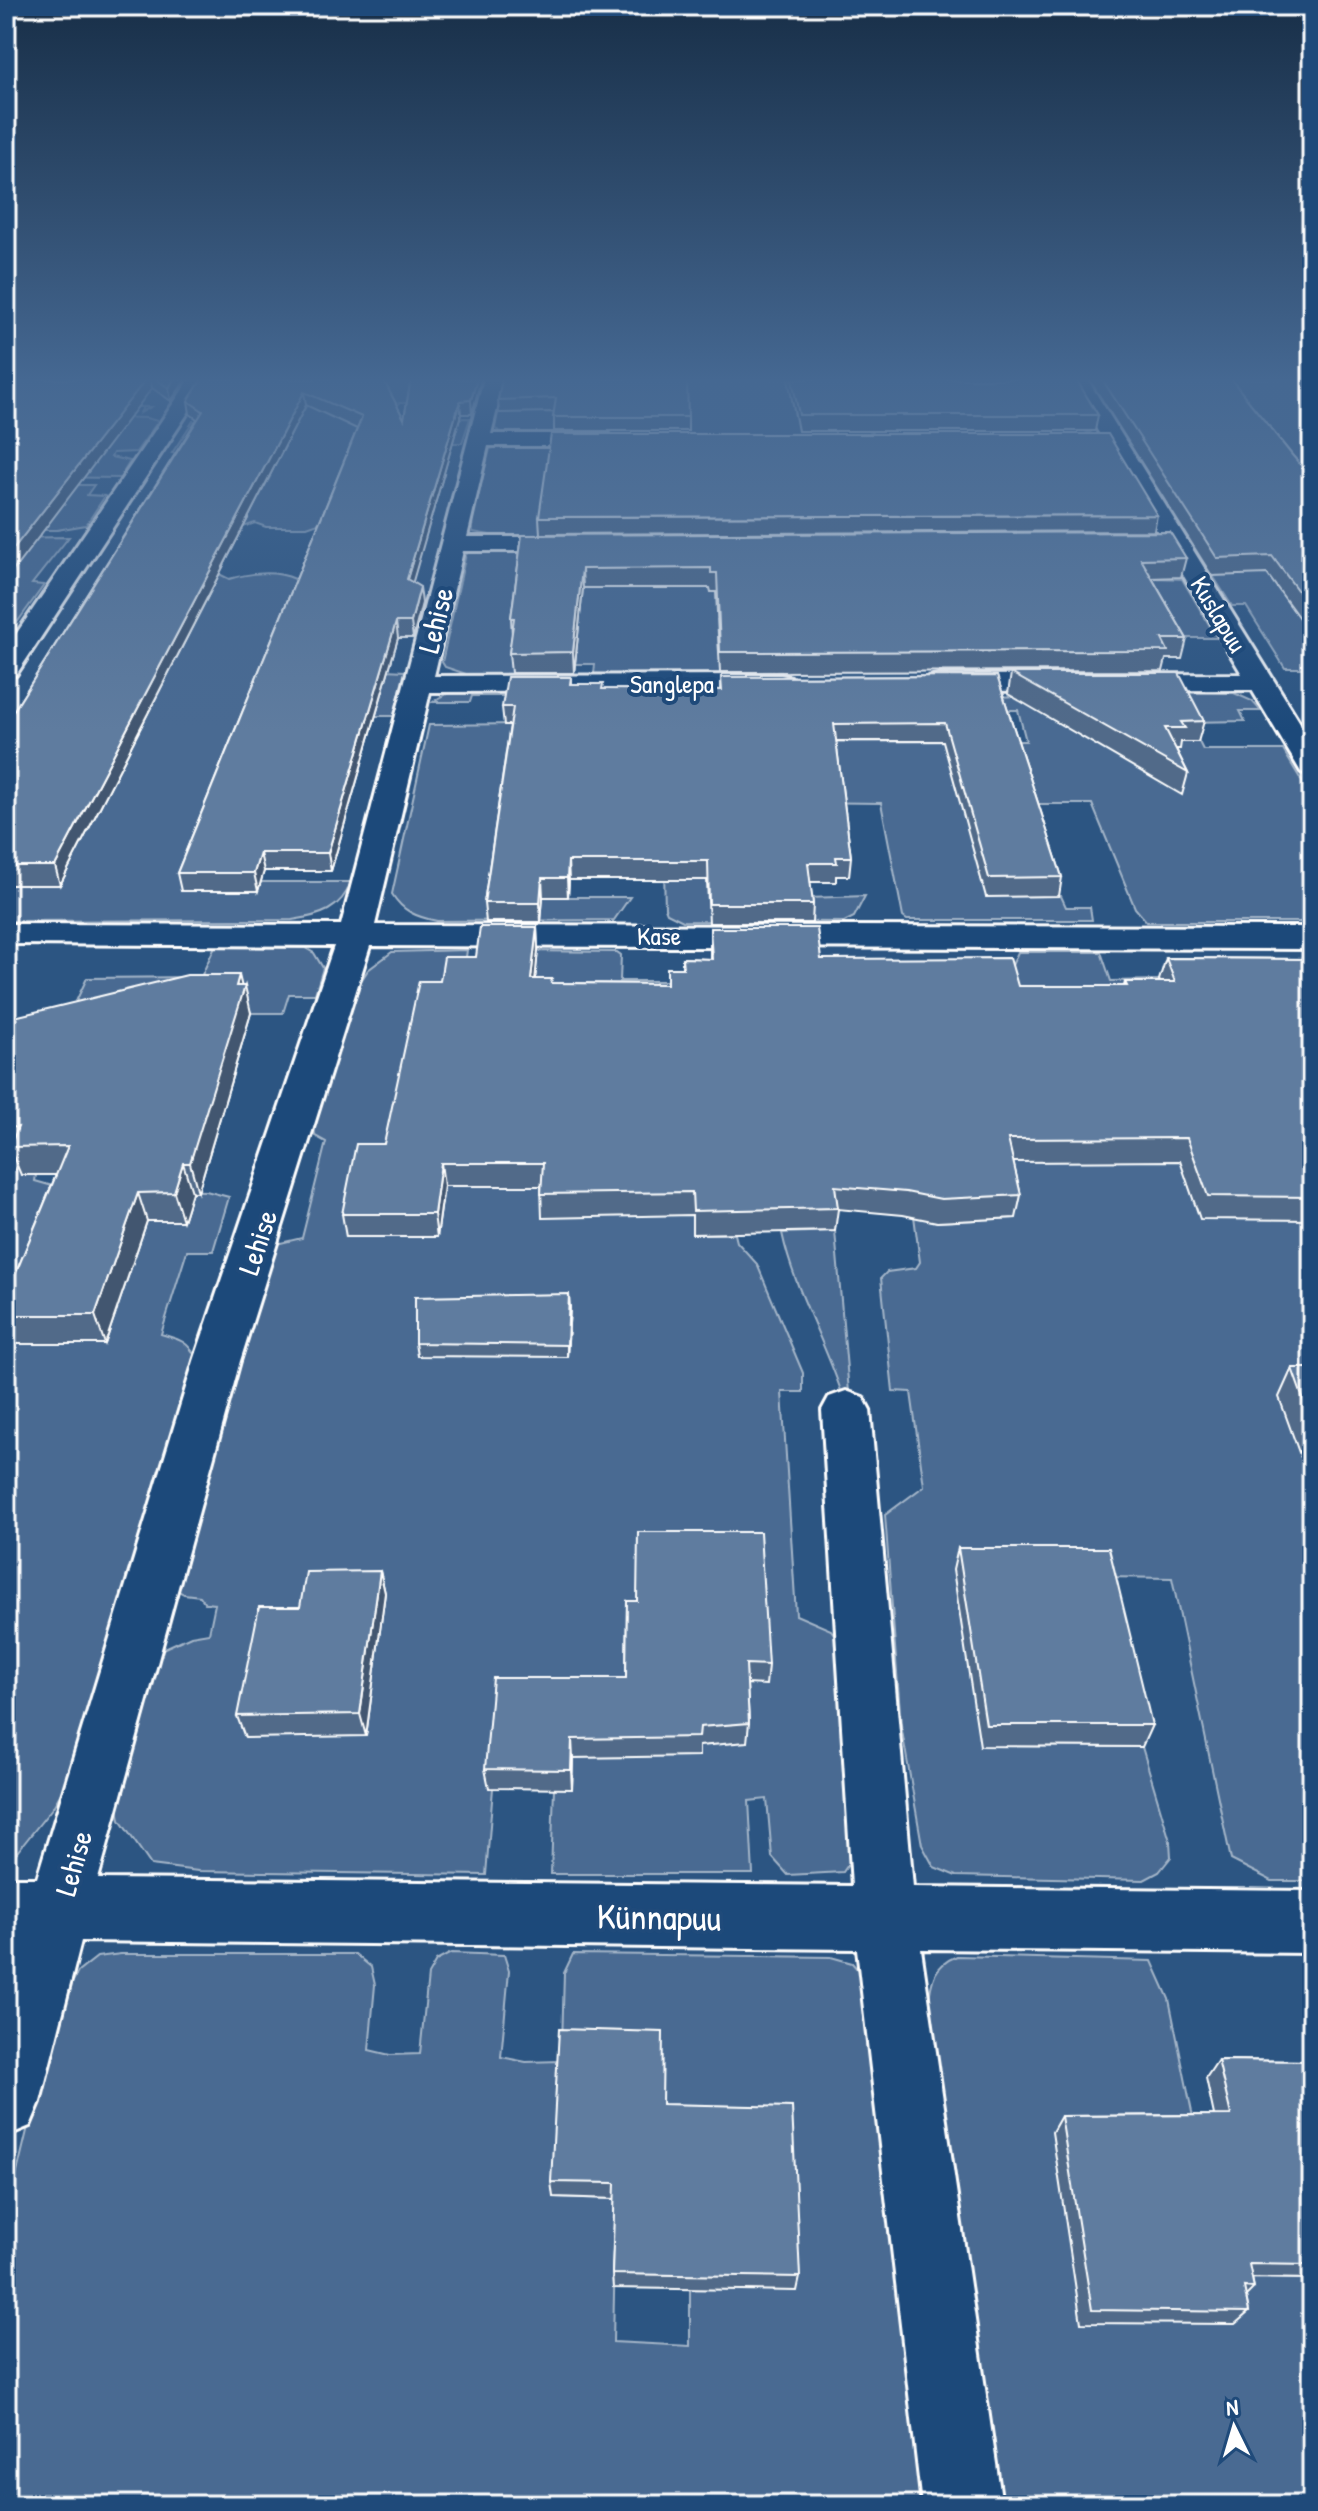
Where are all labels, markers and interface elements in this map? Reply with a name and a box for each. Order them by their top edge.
street label: Kuslapuu [1183,569,1255,659]
street label: Lehise [408,583,462,657]
street label: Sanglepa [630,666,714,701]
street label: Kase [637,918,681,953]
street label: Lehise [228,1204,286,1280]
street label: Lehise [45,1826,101,1900]
street label: Künnapuu [597,1890,721,1942]
north arrow [1194,2387,1274,2467]
text: N [1225,2392,1240,2423]

